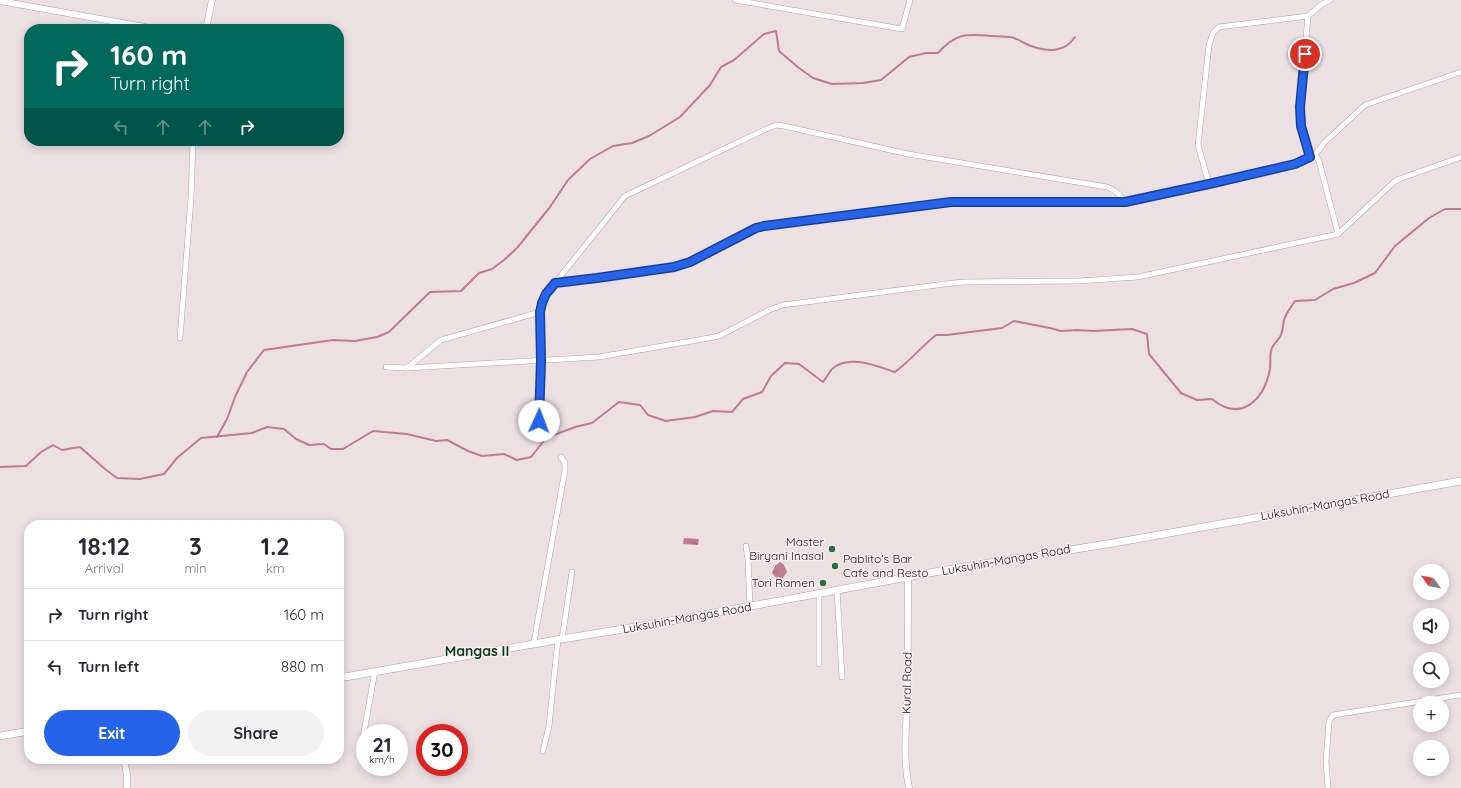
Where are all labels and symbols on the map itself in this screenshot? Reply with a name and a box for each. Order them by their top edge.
pin [1288,37,1322,71]
position arrow [518,400,560,442]
street label: Luksuhin-Mangas Road [1259,486,1390,523]
place label: Master Biryani Inasal [749,534,824,563]
street label: Luksuhin-Mangas Road [940,541,1071,578]
marker: Master Biryani Inasal [827,544,837,554]
place label: Pablito’s Bar Cafe and Resto [843,551,928,580]
marker: Pablito’s Bar Cafe and Resto [830,561,840,571]
north arrow [1413,564,1449,600]
place label: Tori Ramen [751,575,815,590]
marker: Tori Ramen [818,578,828,588]
street label: Luksuhin-Mangas Road [621,599,752,636]
district label: Mangas II [445,642,509,660]
street label: Kural Road [898,652,915,714]
speed limit sign: 30 [416,724,468,776]

